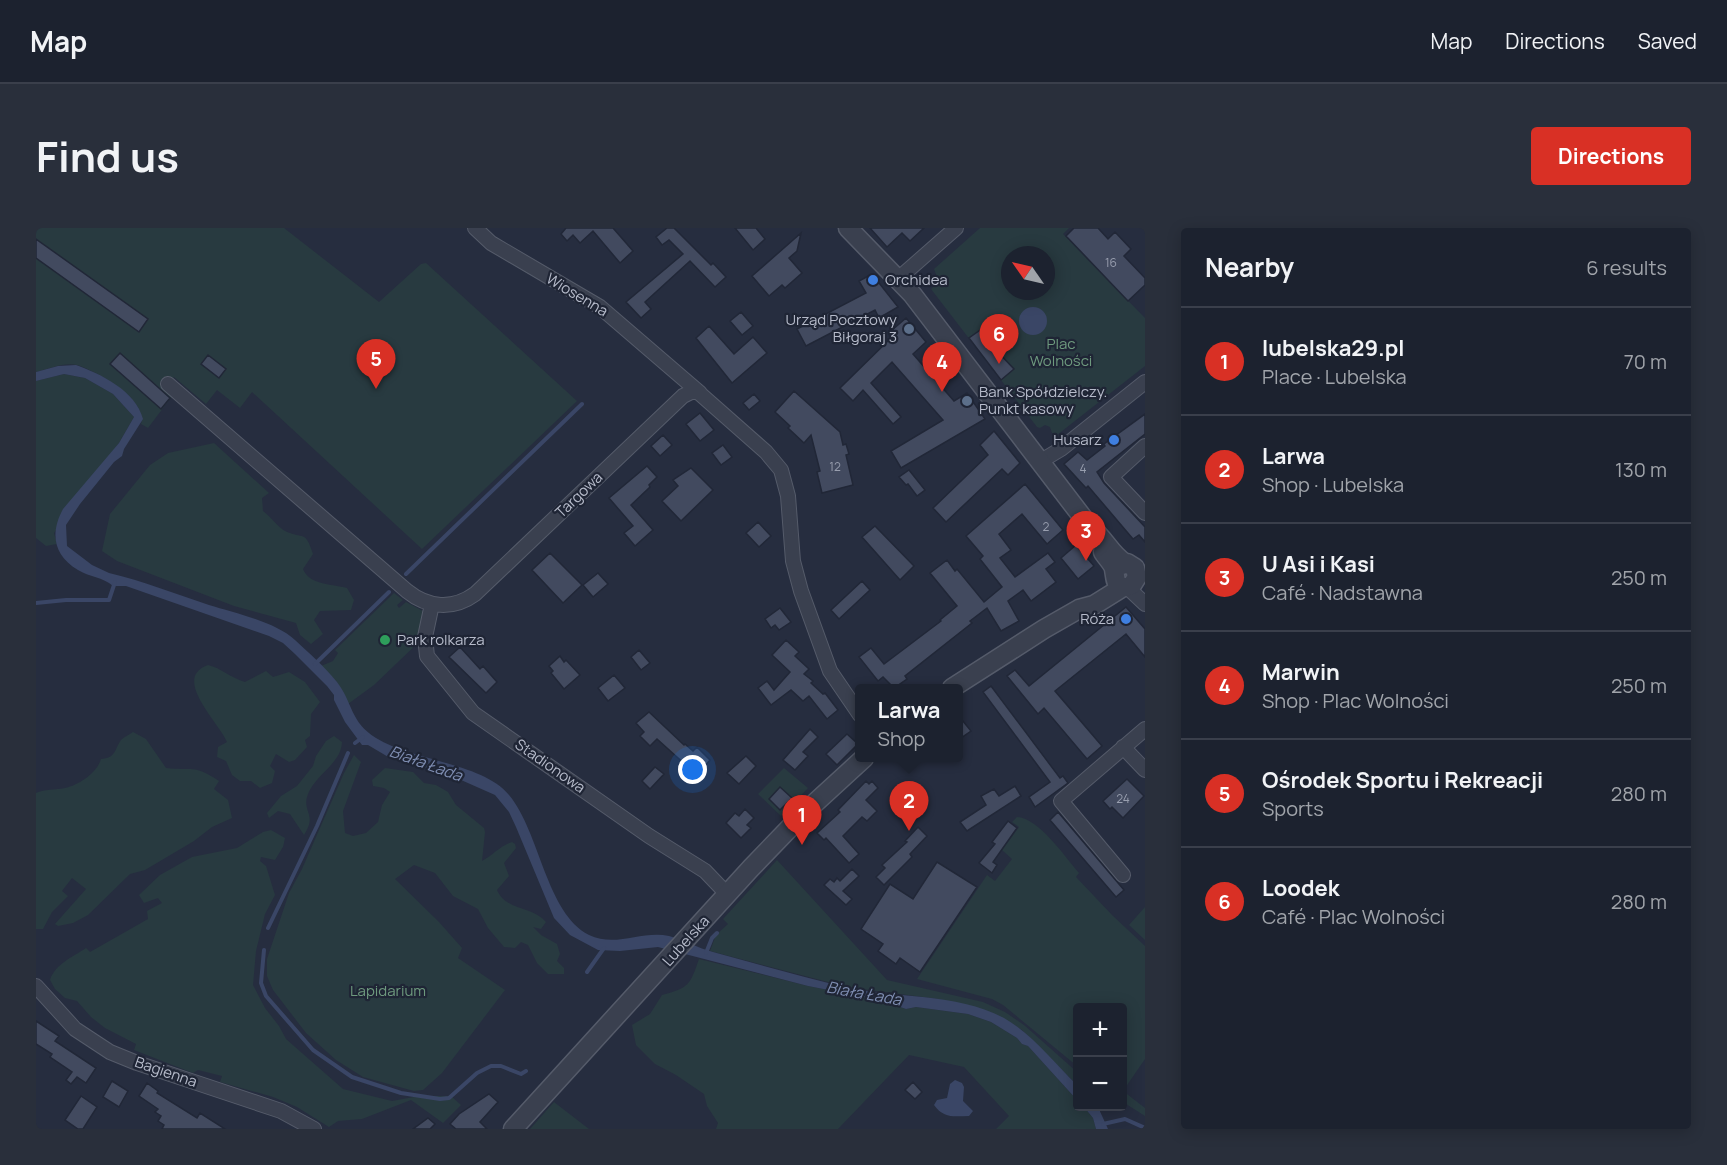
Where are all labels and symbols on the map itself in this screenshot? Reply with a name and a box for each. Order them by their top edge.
north arrow [1001,246,1055,300]
house number: 16 [1105,254,1117,271]
street label: Wiosenna [542,268,612,321]
place label: Orchidea [885,269,948,290]
marker: Orchidea [866,273,880,287]
place label: Urząd Pocztowy Biłgoraj 3 [786,309,897,347]
pin: 6 [980,314,1018,364]
marker: Urząd Pocztowy Biłgoraj 3 [902,322,916,336]
park label: Plac Wolności [1030,333,1092,371]
pin: 5 [356,340,396,389]
pin: 4 [922,342,962,392]
place label: Bank Spółdzielczy. Punkt kasowy [979,381,1107,419]
marker: Bank Spółdzielczy. Punkt kasowy [960,394,974,408]
place label: Husarz [1053,429,1102,450]
marker: Husarz [1107,433,1121,447]
house number: 12 [829,458,841,475]
house number: 4 [1079,460,1087,477]
street label: Targowa [550,467,607,522]
pin: 3 [1066,512,1106,561]
house number: 2 [1043,518,1050,535]
place label: Róża [1080,608,1114,629]
marker: Róża [1119,612,1133,626]
place label: Park rolkarza [397,629,485,650]
marker: Park rolkarza [378,633,392,647]
street label: Stadionowa [511,734,590,798]
water label: Biała Łada [387,740,466,787]
your location [678,755,707,784]
pin: 2 [890,782,928,831]
house number: 24 [1116,790,1130,807]
pin: 1 [782,796,822,845]
street label: Lubelska [657,911,714,970]
water label: Biała Łada [825,976,904,1011]
park label: Lapidarium [350,980,426,1001]
street label: Bagienna [132,1051,200,1092]

